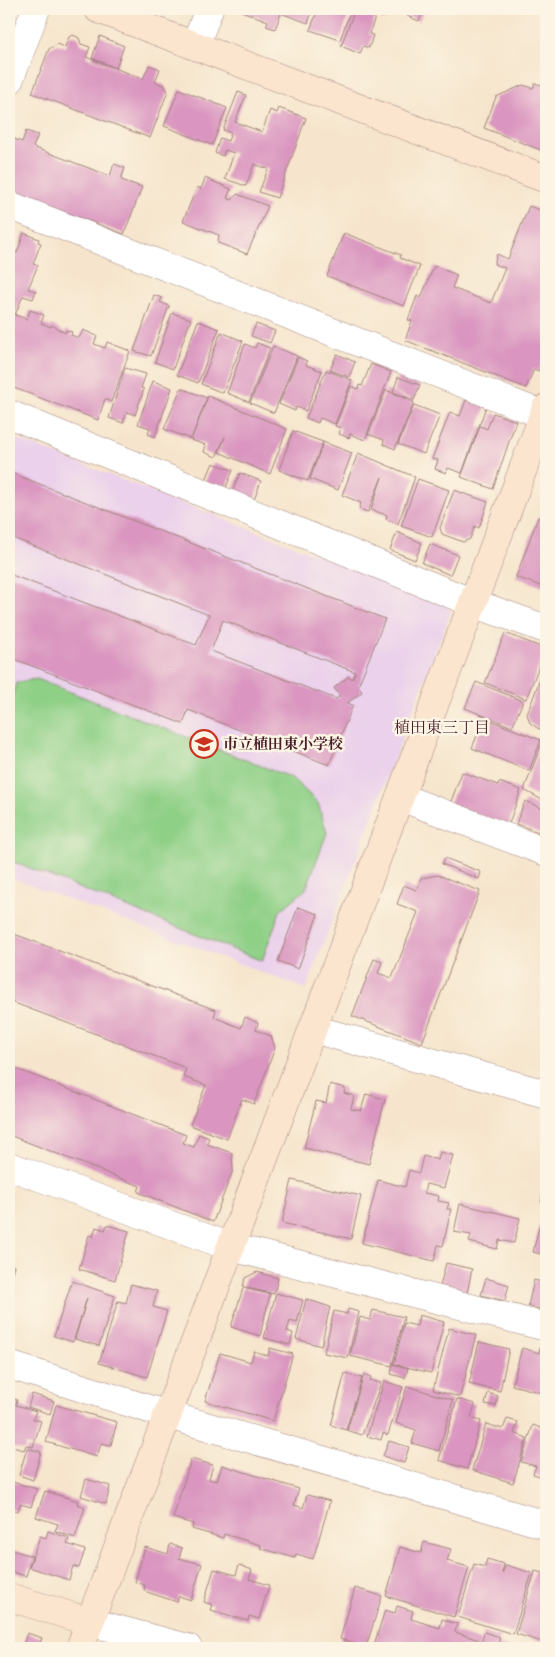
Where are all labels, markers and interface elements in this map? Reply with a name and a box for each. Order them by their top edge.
district label: 植田東三丁目 [394,719,490,739]
school or university icon: 市立植田東小学校 [189,729,219,759]
place label: 市立植田東小学校 [223,735,343,754]

